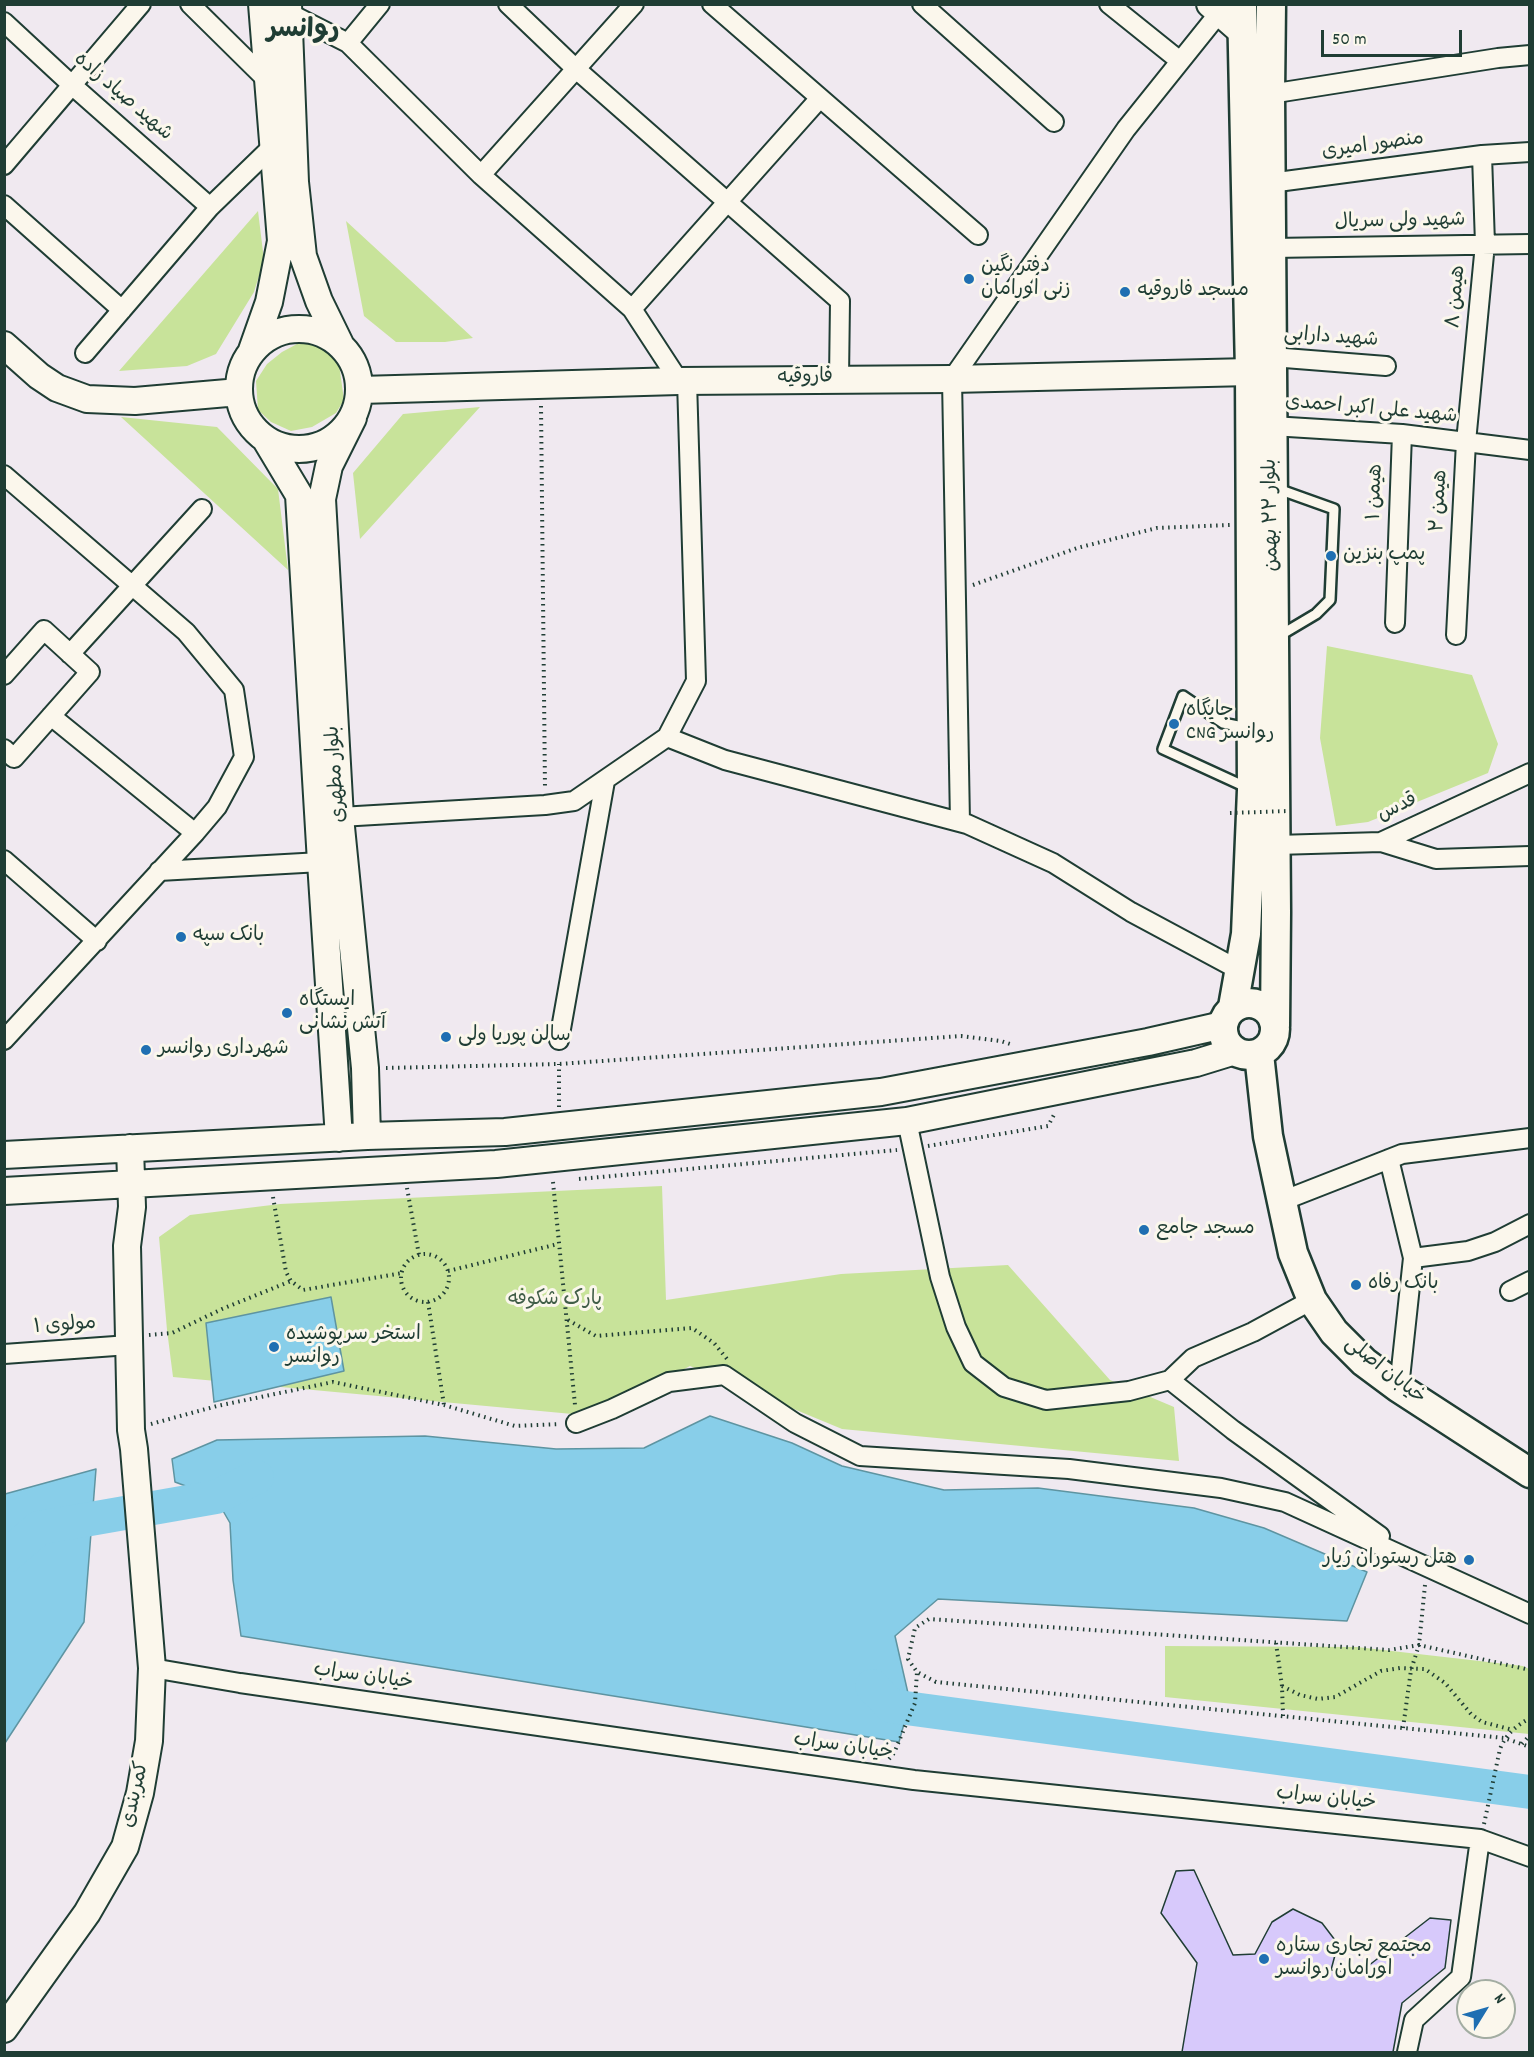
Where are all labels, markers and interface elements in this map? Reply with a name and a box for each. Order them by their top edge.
district label: روانسر [267,16,339,48]
scale bar [1324,18,1465,56]
text: 50 m [1332,28,1367,53]
street label: شهید صیاد زاده [68,49,176,147]
street label: منصور امیری [1320,128,1426,166]
street label: شهید ولی سریال [1334,210,1466,236]
place label: دفتر نگین زنی اورامان [981,256,1071,303]
street label: هیمن ۸ [1443,264,1473,330]
marker: دفتر نگین زنی اورامان [962,272,976,286]
place label: مسجد فاروقیه [1137,280,1249,304]
marker: مسجد فاروقیه [1118,285,1132,299]
street label: شهید دارابی [1283,324,1379,354]
street label: فاروقیه [777,367,833,391]
street label: شهید علی اکبر احمدی [1284,392,1458,430]
street label: بلوار ۲۲ بهمن [1260,458,1286,572]
street label: هیمن ۱ [1364,463,1390,521]
street label: هیمن ۲ [1427,469,1455,533]
place label: پمپ بنزین [1343,544,1425,568]
marker: پمپ بنزین [1324,549,1338,563]
place label: جایگاه CNG روانسر [1186,700,1274,747]
marker: جایگاه CNG روانسر [1167,717,1181,731]
street label: بلوار مطهری [323,725,353,823]
street label: قدس [1374,789,1422,829]
place label: بانک سپه [193,925,264,949]
marker: بانک سپه [174,930,188,944]
place label: ایستگاه آتش نشانی [299,990,386,1037]
marker: ایستگاه آتش نشانی [280,1006,294,1020]
place label: سالن پوریا ولی [458,1025,571,1049]
marker: سالن پوریا ولی [439,1030,453,1044]
place label: شهرداری روانسر [158,1038,289,1062]
marker: شهرداری روانسر [139,1043,153,1057]
place label: مسجد جامع [1156,1218,1255,1242]
marker: مسجد جامع [1137,1223,1151,1237]
place label: بانک رفاه [1368,1273,1439,1297]
marker: بانک رفاه [1349,1278,1363,1292]
park label: پارک شکوفه [508,1289,602,1313]
street label: مولوی ۱ [33,1313,97,1341]
place label: استخر سرپوشیده روانسر [286,1324,421,1371]
street label: خیابان اصلی [1339,1333,1429,1411]
marker: استخر سرپوشیده روانسر [267,1340,281,1354]
place label: هتل رستوران ژیار [1323,1548,1457,1572]
marker: هتل رستوران ژیار [1462,1553,1476,1567]
street label: خیابان سراب [312,1659,414,1697]
street label: خیابان سراب [792,1729,894,1767]
street label: کمربندی [118,1760,156,1830]
street label: خیابان سراب [1275,1783,1377,1817]
place label: مجتمع تجاری ستاره اورامان روانسر [1276,1936,1432,1983]
marker: مجتمع تجاری ستاره اورامان روانسر [1257,1952,1271,1966]
north arrow [1456,1979,1516,2039]
text: N [1488,1989,1511,2009]

